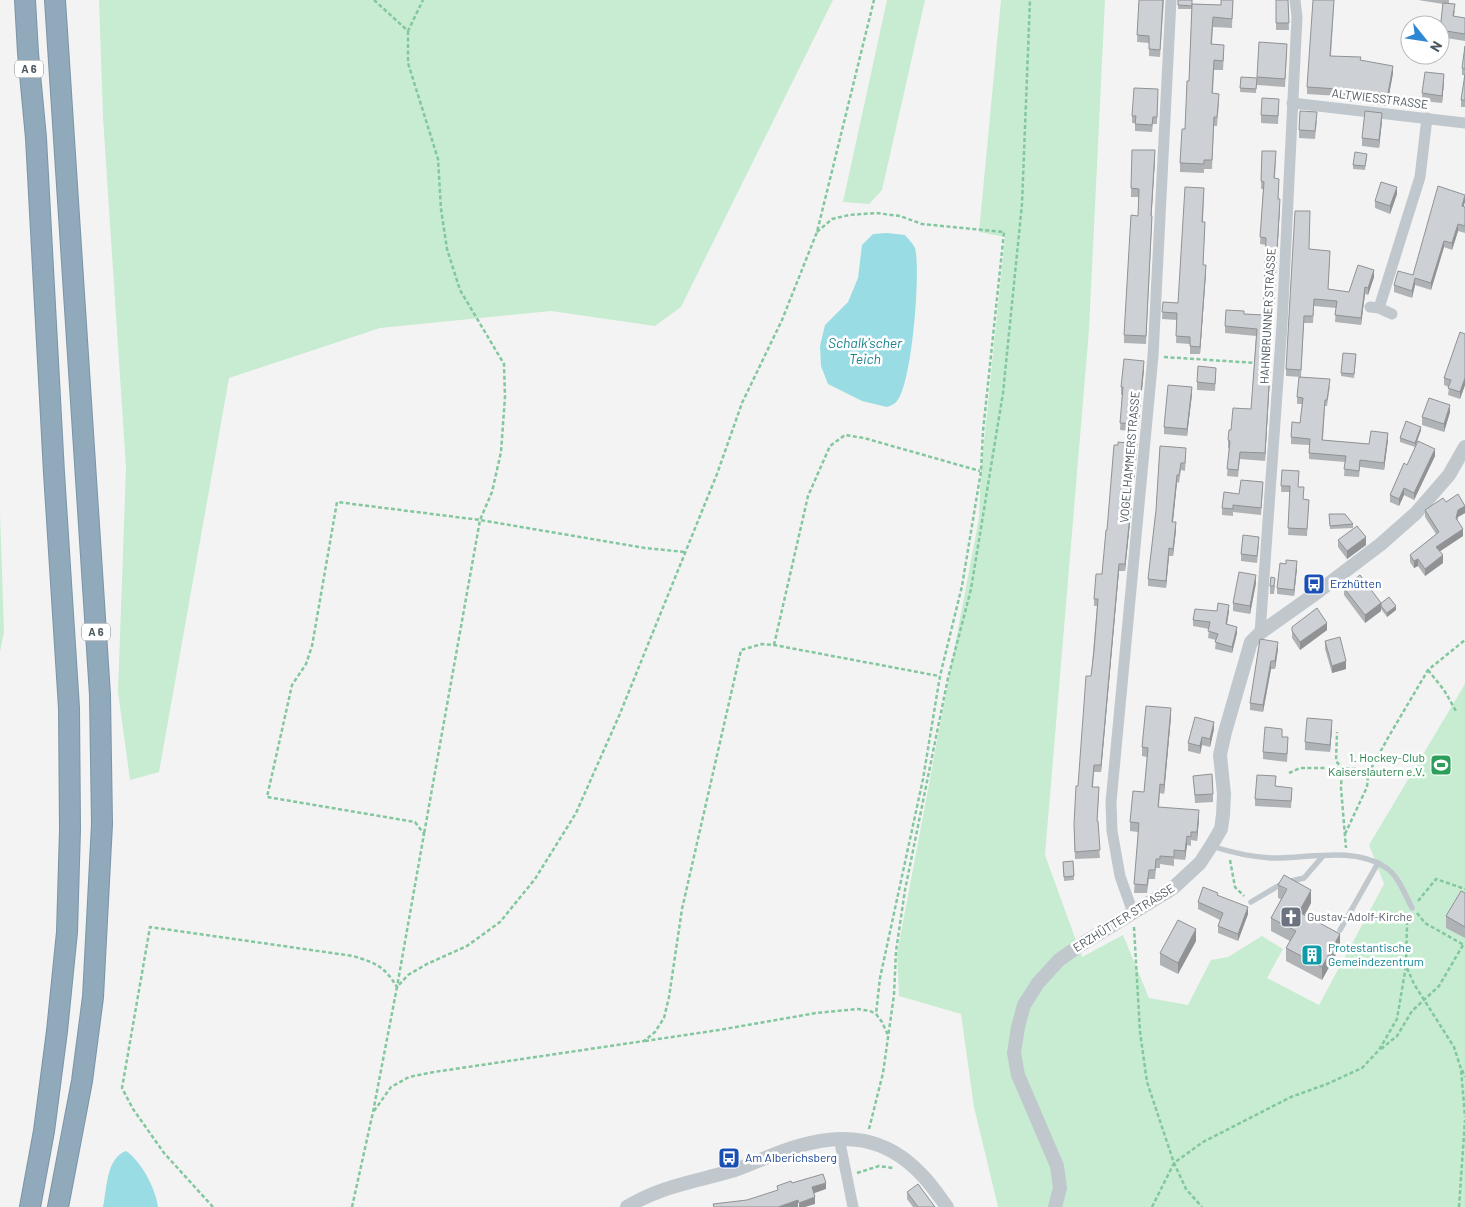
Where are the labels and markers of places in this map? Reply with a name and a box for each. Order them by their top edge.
bus stop icon: Erzhütten [1302,572,1326,596]
place label: Erzhütten [1330,576,1381,590]
place label: 1. Hockey-Club Kaiserslautern e.V. [1328,750,1425,778]
sports icon: 1. Hockey-Club Kaiserslautern e.V. [1429,753,1453,777]
church icon: Gustav-Adolf-Kirche [1279,905,1303,929]
place label: Gustav-Adolf-Kirche [1307,909,1412,923]
place label: Protestantische Gemeindezentrum [1328,940,1424,968]
building icon: Protestantische Gemeindezentrum [1300,943,1324,967]
bus stop icon: Am Alberichsberg [717,1146,741,1170]
place label: Am Alberichsberg [745,1150,837,1164]

